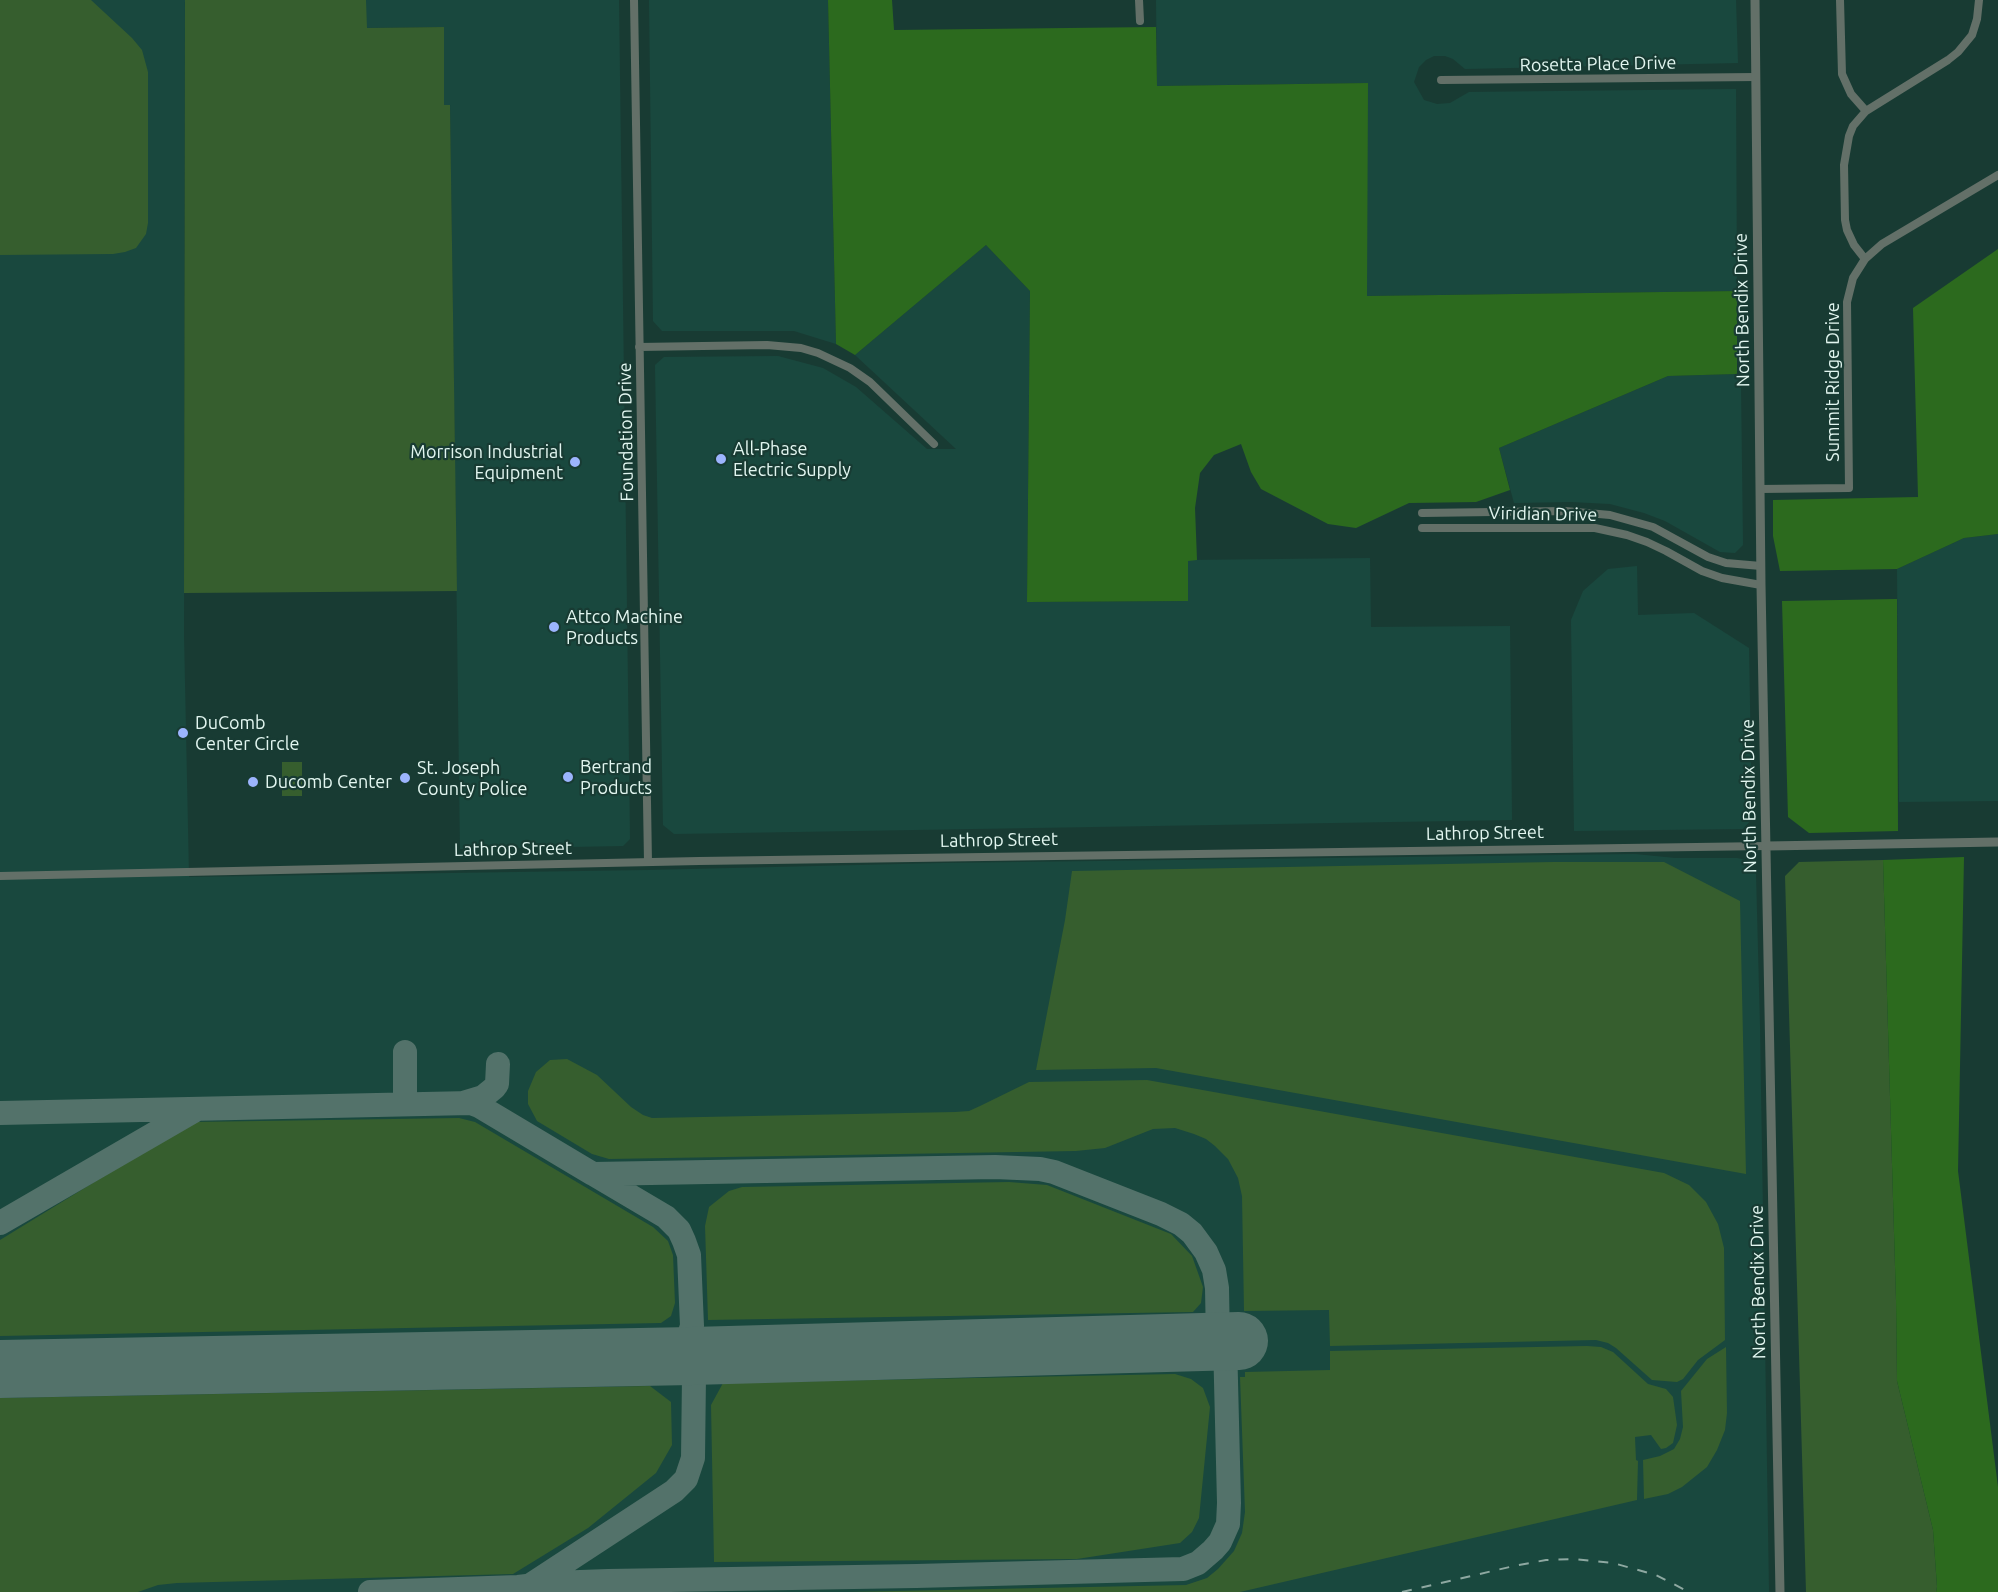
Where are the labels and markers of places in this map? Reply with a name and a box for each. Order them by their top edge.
place label: All-Phase Electric Supply [733,438,851,480]
place label: Morrison Industrial Equipment [410,441,563,484]
marker: All-Phase Electric Supply [714,452,728,466]
marker: Morrison Industrial Equipment [568,455,582,469]
place label: Attco Machine Products [566,606,683,648]
marker: Attco Machine Products [547,620,561,634]
place label: DuComb Center Circle [195,712,299,754]
marker: DuComb Center Circle [176,726,190,740]
place label: Bertrand Products [580,756,652,798]
place label: St. Joseph County Police [417,757,527,800]
marker: Bertrand Products [561,770,575,784]
place label: Ducomb Center [265,771,392,793]
marker: St. Joseph County Police [398,771,412,785]
marker: Ducomb Center [246,775,260,789]

